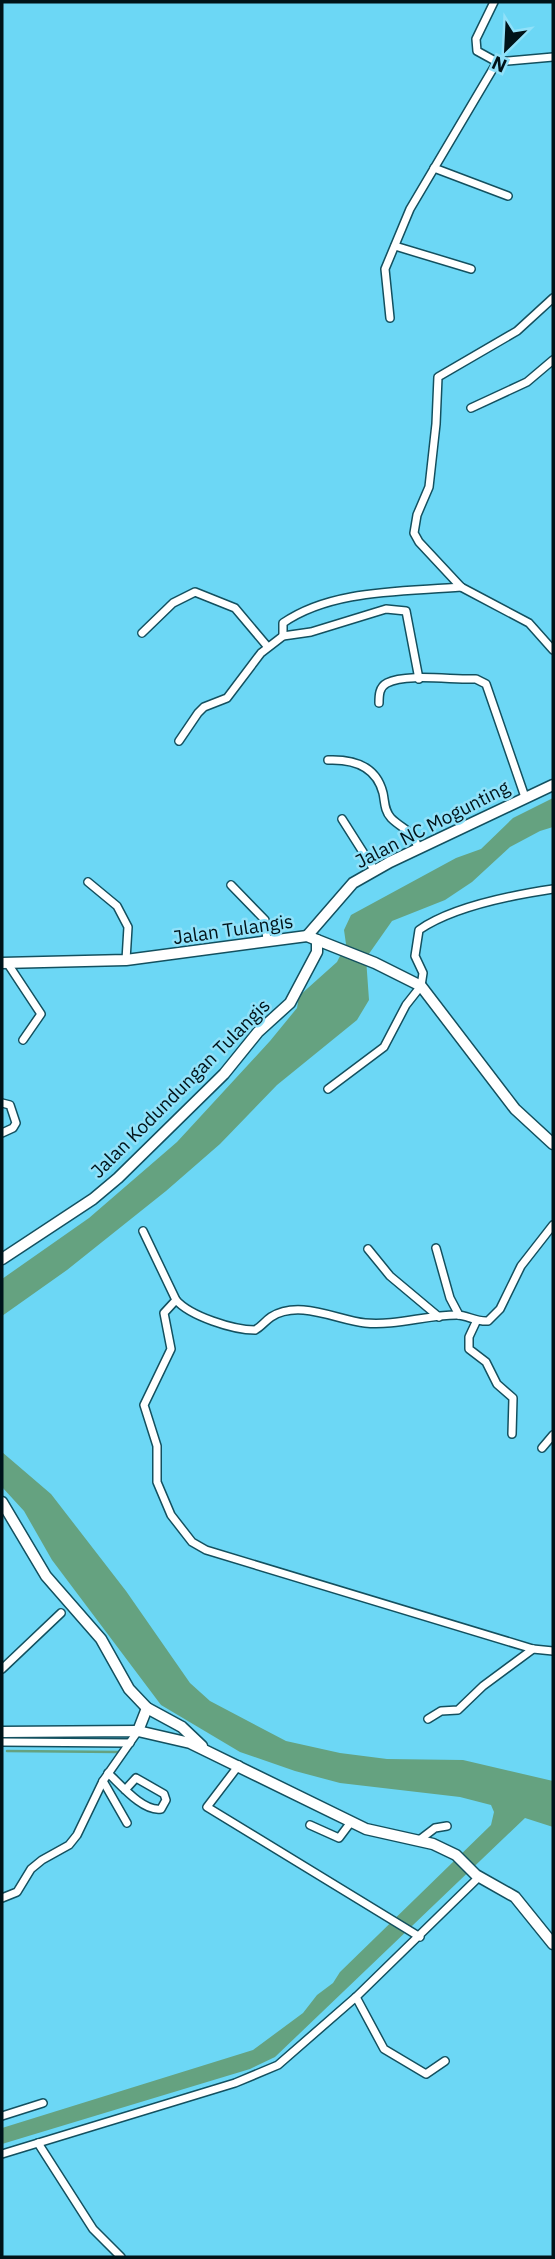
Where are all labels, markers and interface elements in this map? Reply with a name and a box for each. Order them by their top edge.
north arrow [471,14,541,84]
text: N [488,51,510,78]
street label: Jalan NC Mogunting [351,775,513,873]
street label: Jalan Tulangis [171,909,295,949]
street label: Jalan Kodundungan Tulangis [85,993,275,1183]

